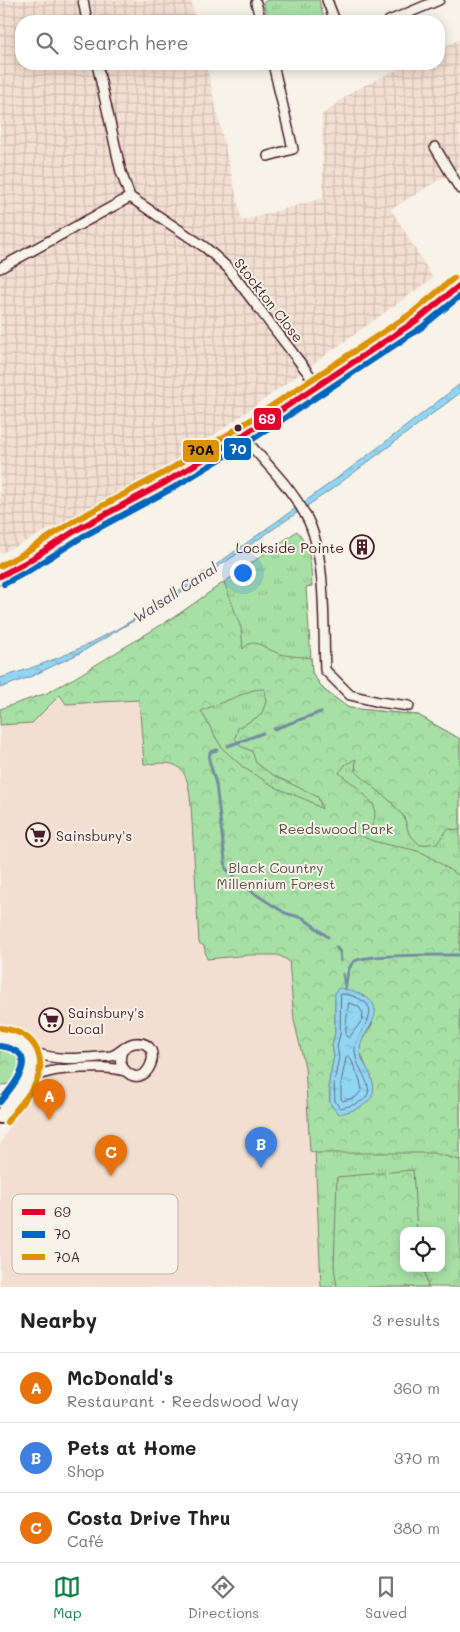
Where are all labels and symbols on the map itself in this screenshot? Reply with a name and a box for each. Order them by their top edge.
street label: Stockton Close [230,254,308,346]
line badge: 69 [253,407,282,431]
text: 69 [259,409,276,428]
unlabelled marker [233,423,243,433]
line badge: 70 [223,437,252,461]
line badge: 70A [182,439,220,463]
text: 70 [230,439,246,458]
text: 70A [188,440,215,459]
building icon: Lockside Pointe [349,534,375,560]
place label: Lockside Pointe [236,538,344,557]
water label: Walsall Canal [129,557,221,627]
your location [230,560,256,586]
park label: Reedswood Park [279,819,393,838]
supermarket icon: Sainsbury's [25,822,51,848]
place label: Sainsbury's [56,826,132,845]
park label: Black Country Millennium Forest [216,858,336,893]
place label: Sainsbury's Local [68,1003,144,1038]
supermarket icon: Sainsbury's Local [38,1007,64,1033]
pin: A [33,1079,65,1120]
pin: B [245,1127,277,1168]
pin: C [95,1135,127,1176]
legend [12,1194,178,1274]
text: 69 [54,1202,71,1221]
text: 70 [54,1224,71,1243]
text: 70A [54,1247,80,1266]

